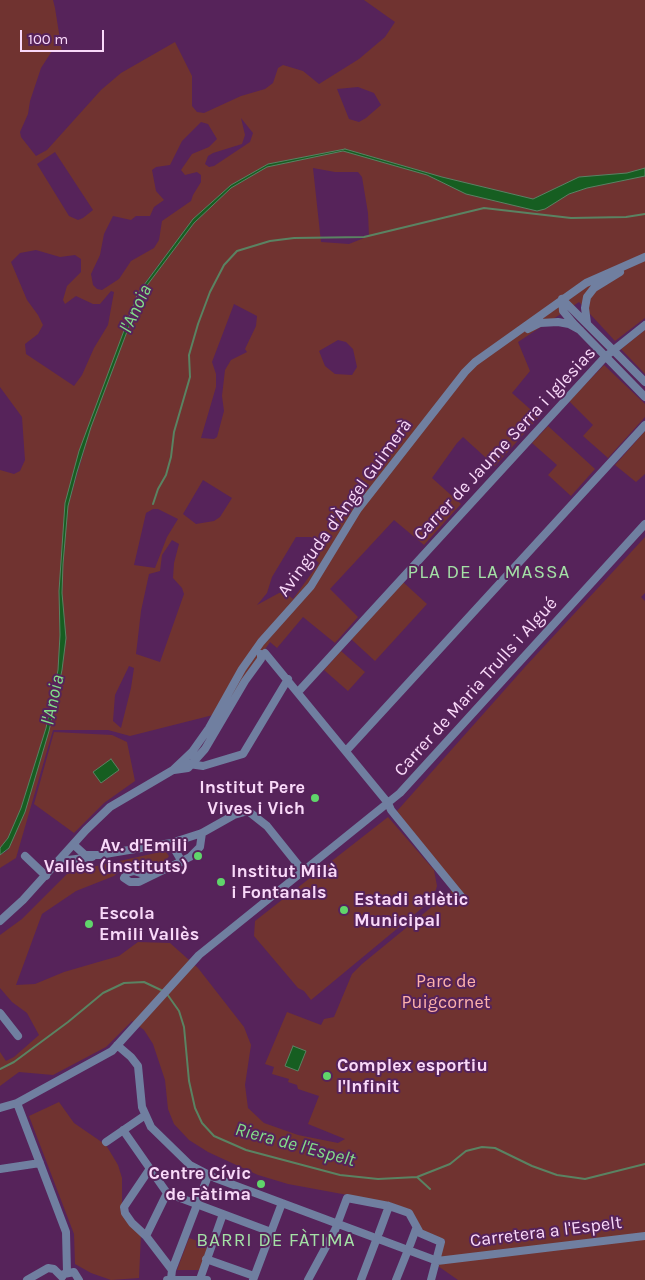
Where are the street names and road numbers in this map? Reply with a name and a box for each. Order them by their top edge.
street label: Carrer de Jaume Serra i Iglesias [409,343,601,545]
street label: Avinguda d'Àngel Guimerà [273,415,417,601]
street label: Carrer de Maria Trulls i Algué [390,593,562,781]
street label: Carretera a l'Espelt [469,1212,623,1252]

